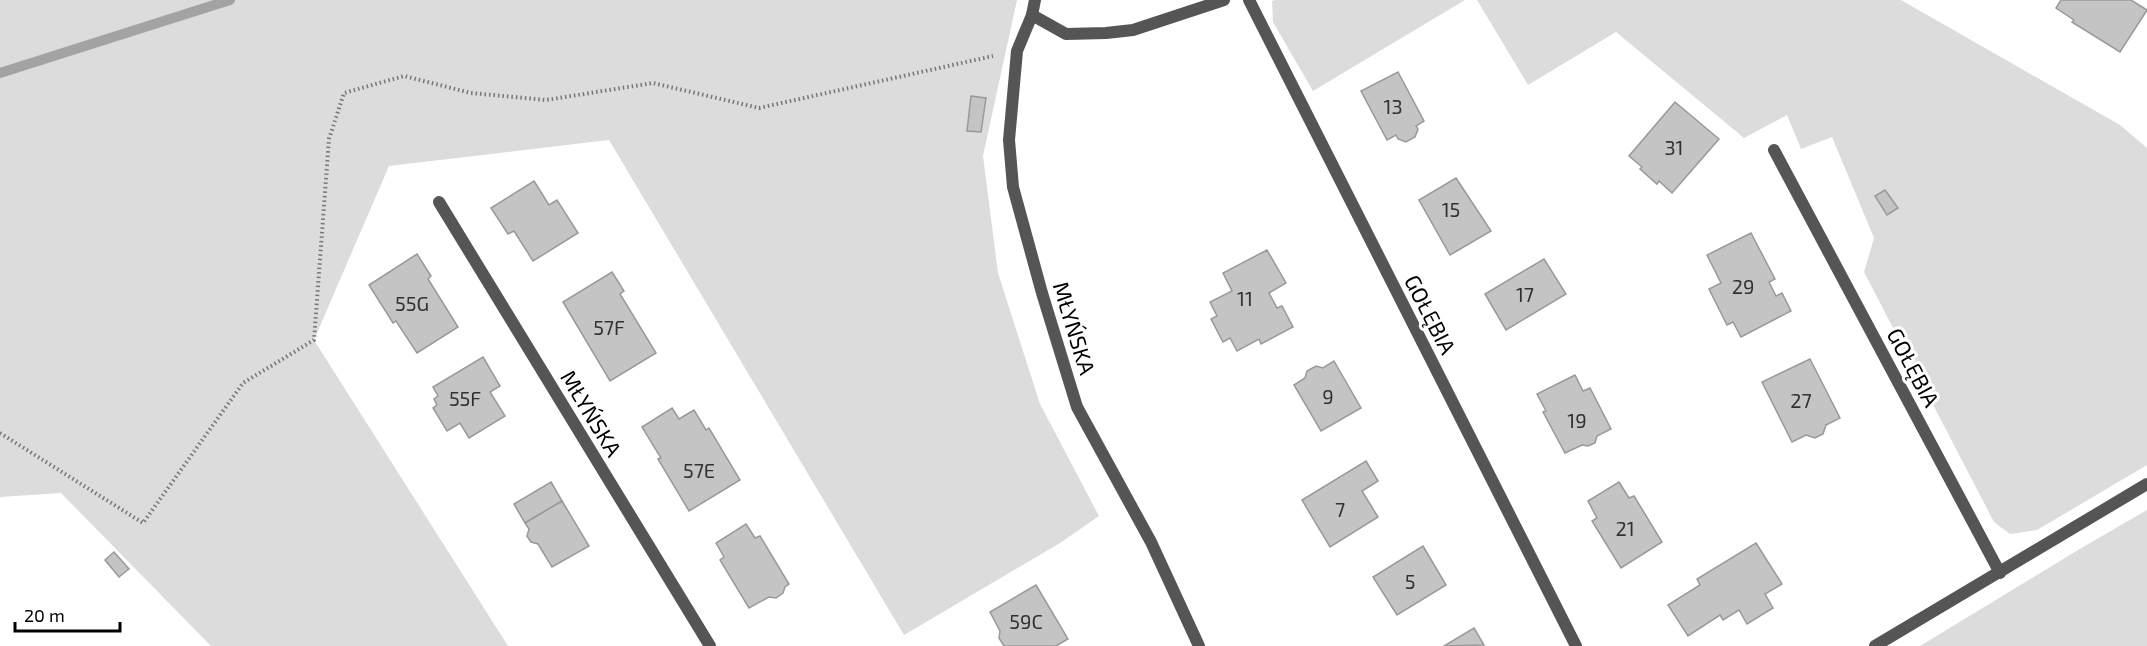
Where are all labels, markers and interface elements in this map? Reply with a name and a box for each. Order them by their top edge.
house number: 13 [1383,94,1403,118]
house number: 31 [1664,135,1684,159]
house number: 15 [1442,197,1460,221]
street label: GOŁĘBIA [1400,270,1462,358]
house number: 29 [1732,274,1754,298]
street label: MŁYŃSKA [1049,278,1102,378]
house number: 17 [1516,282,1534,306]
house number: 11 [1237,286,1253,310]
house number: 55G [395,291,429,315]
house number: 57F [593,315,625,339]
street label: GOŁĘBIA [1882,323,1946,411]
street label: MŁYŃSKA [556,365,628,461]
house number: 9 [1322,384,1334,408]
house number: 55F [449,386,481,410]
house number: 27 [1790,388,1812,412]
house number: 19 [1567,408,1587,432]
house number: 57E [683,458,715,482]
house number: 7 [1335,497,1345,521]
house number: 21 [1615,516,1635,540]
house number: 5 [1405,569,1415,593]
scale bar [15,595,120,633]
text: 20 m [24,604,65,626]
house number: 59C [1009,609,1043,633]

